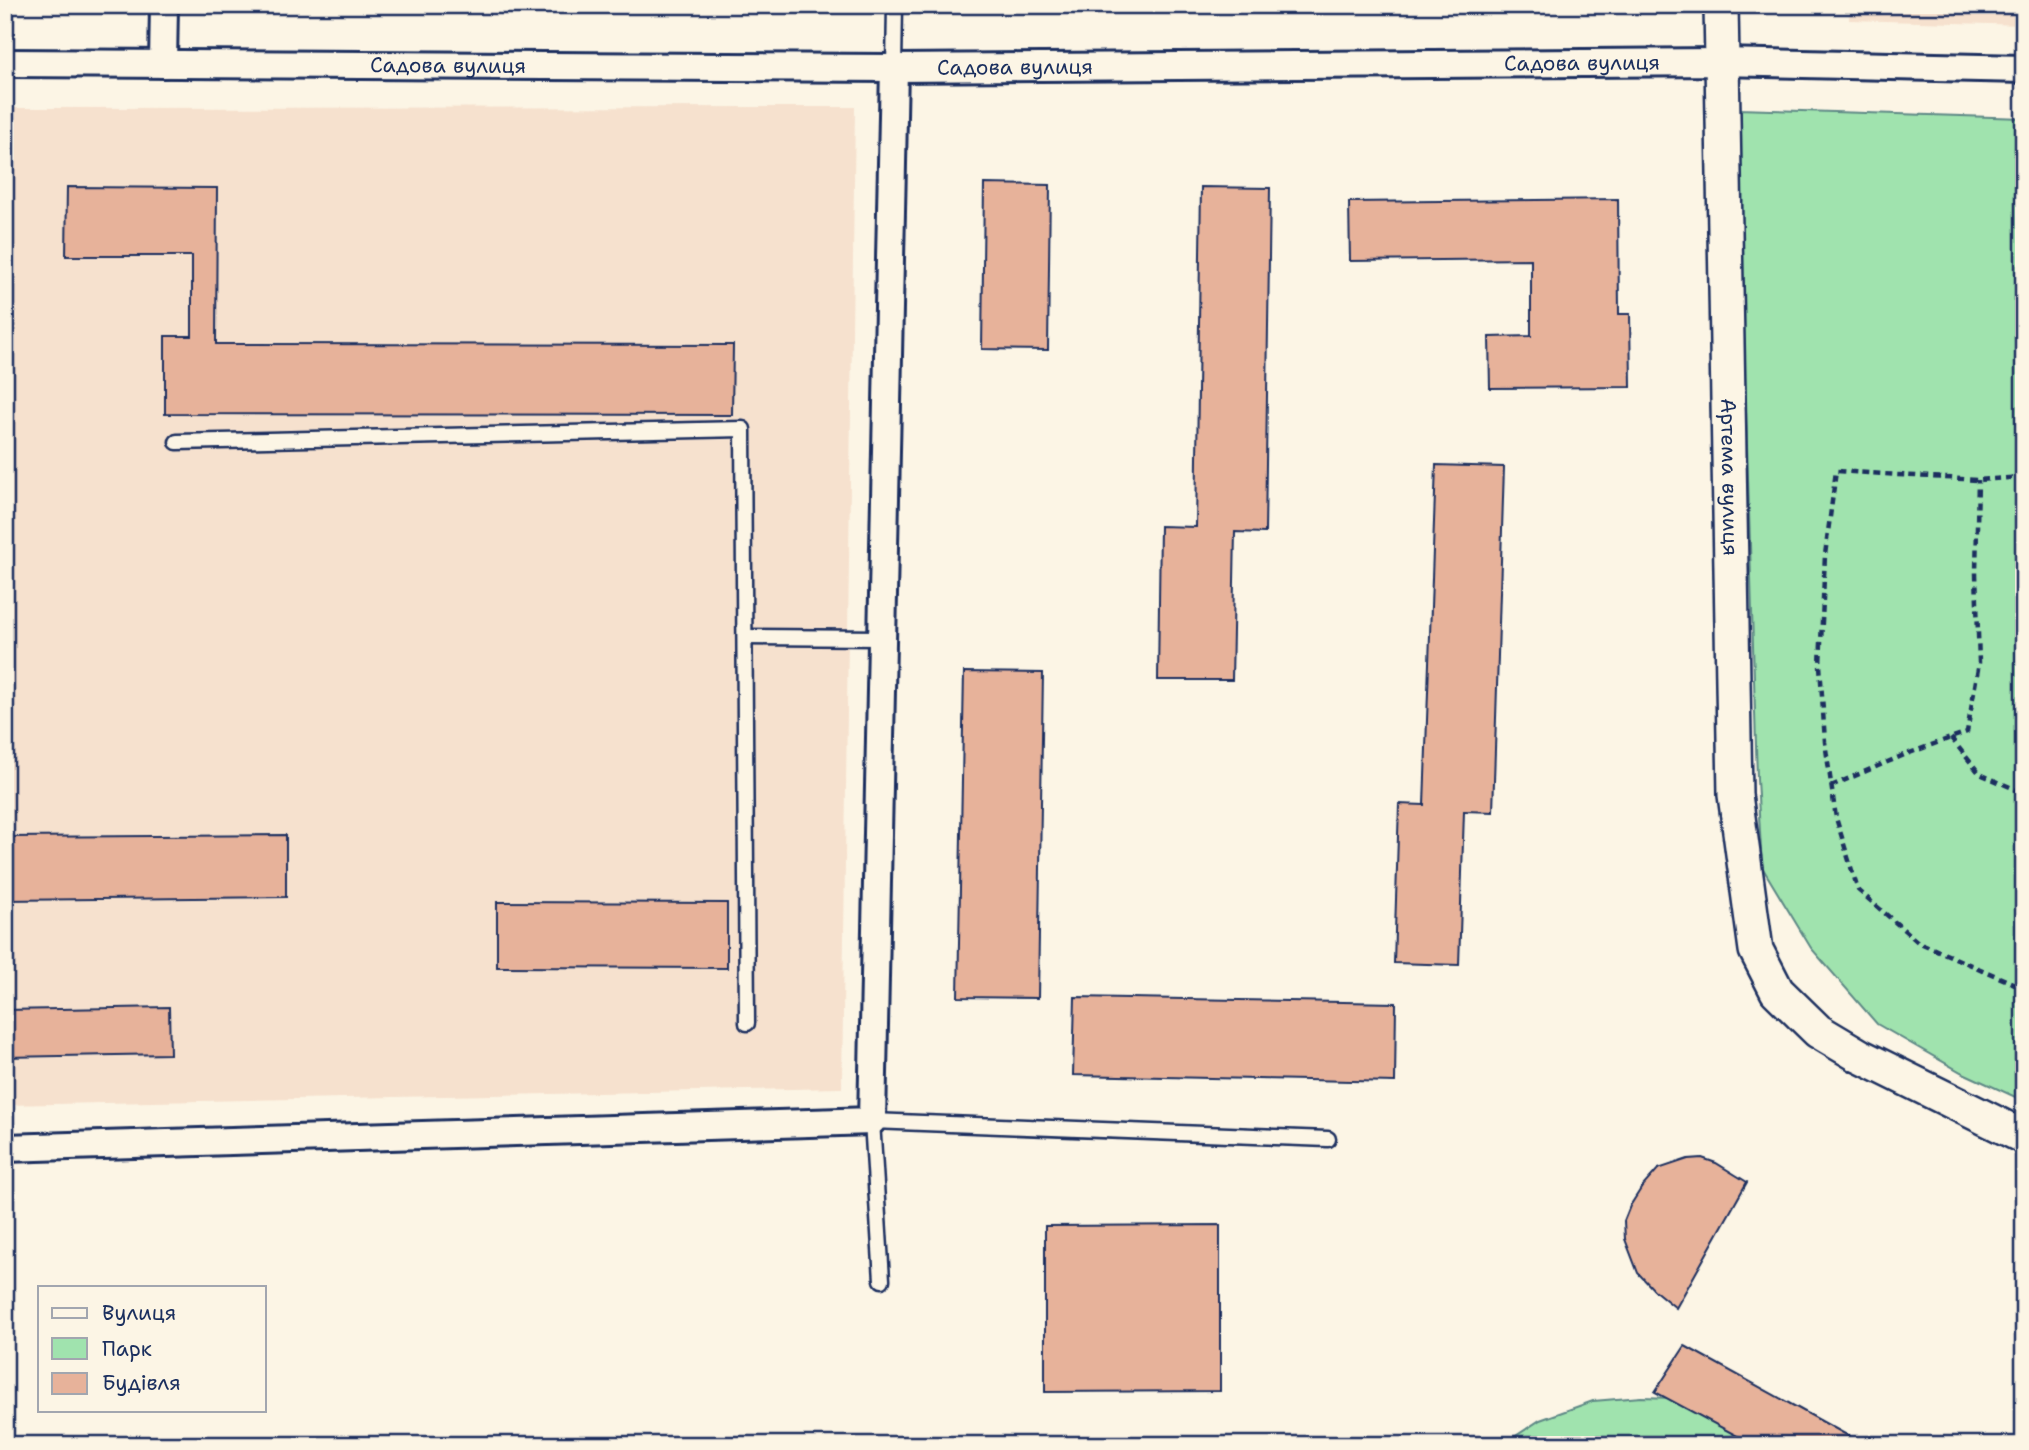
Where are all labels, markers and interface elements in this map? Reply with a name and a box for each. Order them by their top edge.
street label: Садова вулиця [1504,48,1660,78]
street label: Садова вулиця [370,51,526,80]
street label: Садова вулиця [937,53,1093,82]
street label: Артема вулиця [1714,398,1745,556]
legend [38,1286,266,1412]
text: Вулиця [102,1299,176,1327]
text: Парк [102,1335,152,1363]
text: Будівля [102,1369,181,1397]

